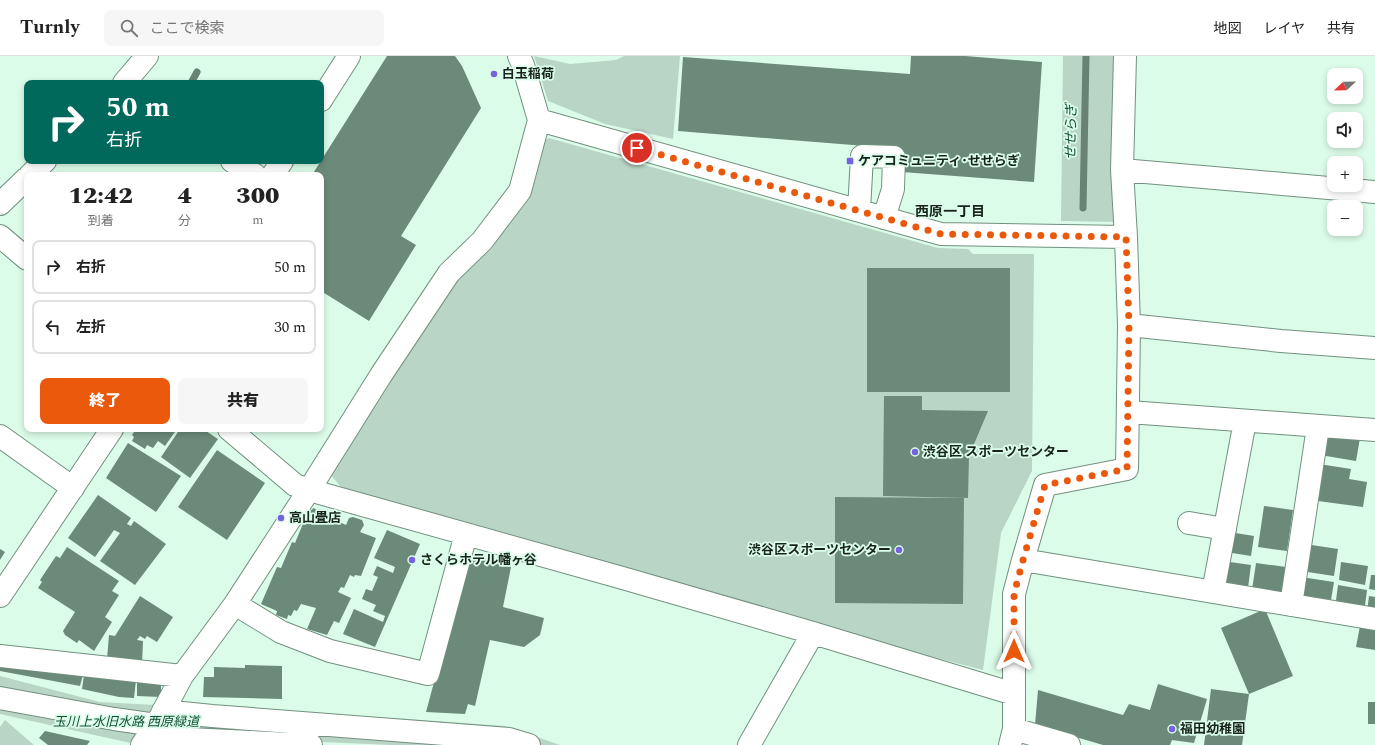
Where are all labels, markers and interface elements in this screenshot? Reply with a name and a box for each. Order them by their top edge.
search box [104,10,384,46]
text: Turnly [20,13,80,42]
icon: search [118,17,140,39]
text: ここで検索 [150,17,225,40]
text: 地図 [1213,18,1241,39]
text: レイヤ [1263,18,1305,39]
text: 共有 [1327,18,1355,39]
place label: 白玉稲荷 [502,64,554,84]
north arrow [1327,68,1363,104]
map controls [1327,68,1363,236]
marker: 白玉稲荷 [489,69,499,79]
text: 50 m [106,86,170,129]
icon: right [40,96,92,148]
water label: せせらぎ [1060,102,1082,160]
button: sound [1327,112,1363,148]
text: 右折 [106,127,142,154]
pin [620,131,654,165]
icon: arrive [626,137,648,159]
place label: ケアコミュニティ･せせらぎ [858,151,1020,171]
marker: ケアコミュニティ･せせらぎ [845,156,855,166]
button: + [1327,156,1363,192]
text: 12:42 [69,178,133,214]
text: 4 [177,178,192,214]
text: 300 [236,178,279,214]
button: − [1327,200,1363,236]
district label: 西原一丁目 [915,201,985,222]
text: m [252,210,263,230]
text: 到着 [88,211,114,231]
text: 分 [178,211,191,231]
icon: right [42,256,64,278]
text: 右折 [76,256,106,279]
text: 50 m [274,256,306,279]
icon: left [42,316,64,338]
text: 左折 [76,316,106,339]
text: 30 m [274,316,306,339]
button: 終了 [40,378,170,424]
button: 共有 [178,378,308,424]
place label: 渋谷区 スポーツセンター [923,442,1069,462]
marker: 渋谷区 スポーツセンター [910,447,920,457]
place label: 高山畳店 [289,508,341,528]
marker: 高山畳店 [276,513,286,523]
place label: 渋谷区スポーツセンター [748,540,891,560]
marker: 渋谷区スポーツセンター [894,545,904,555]
place label: さくらホテル幡ヶ谷 [420,550,537,570]
marker: さくらホテル幡ヶ谷 [407,555,417,565]
position arrow [993,630,1035,672]
park label: 玉川上水旧水路 西原緑道 [53,712,201,732]
place label: 福田幼稚園 [1180,719,1245,739]
marker: 福田幼稚園 [1167,724,1177,734]

